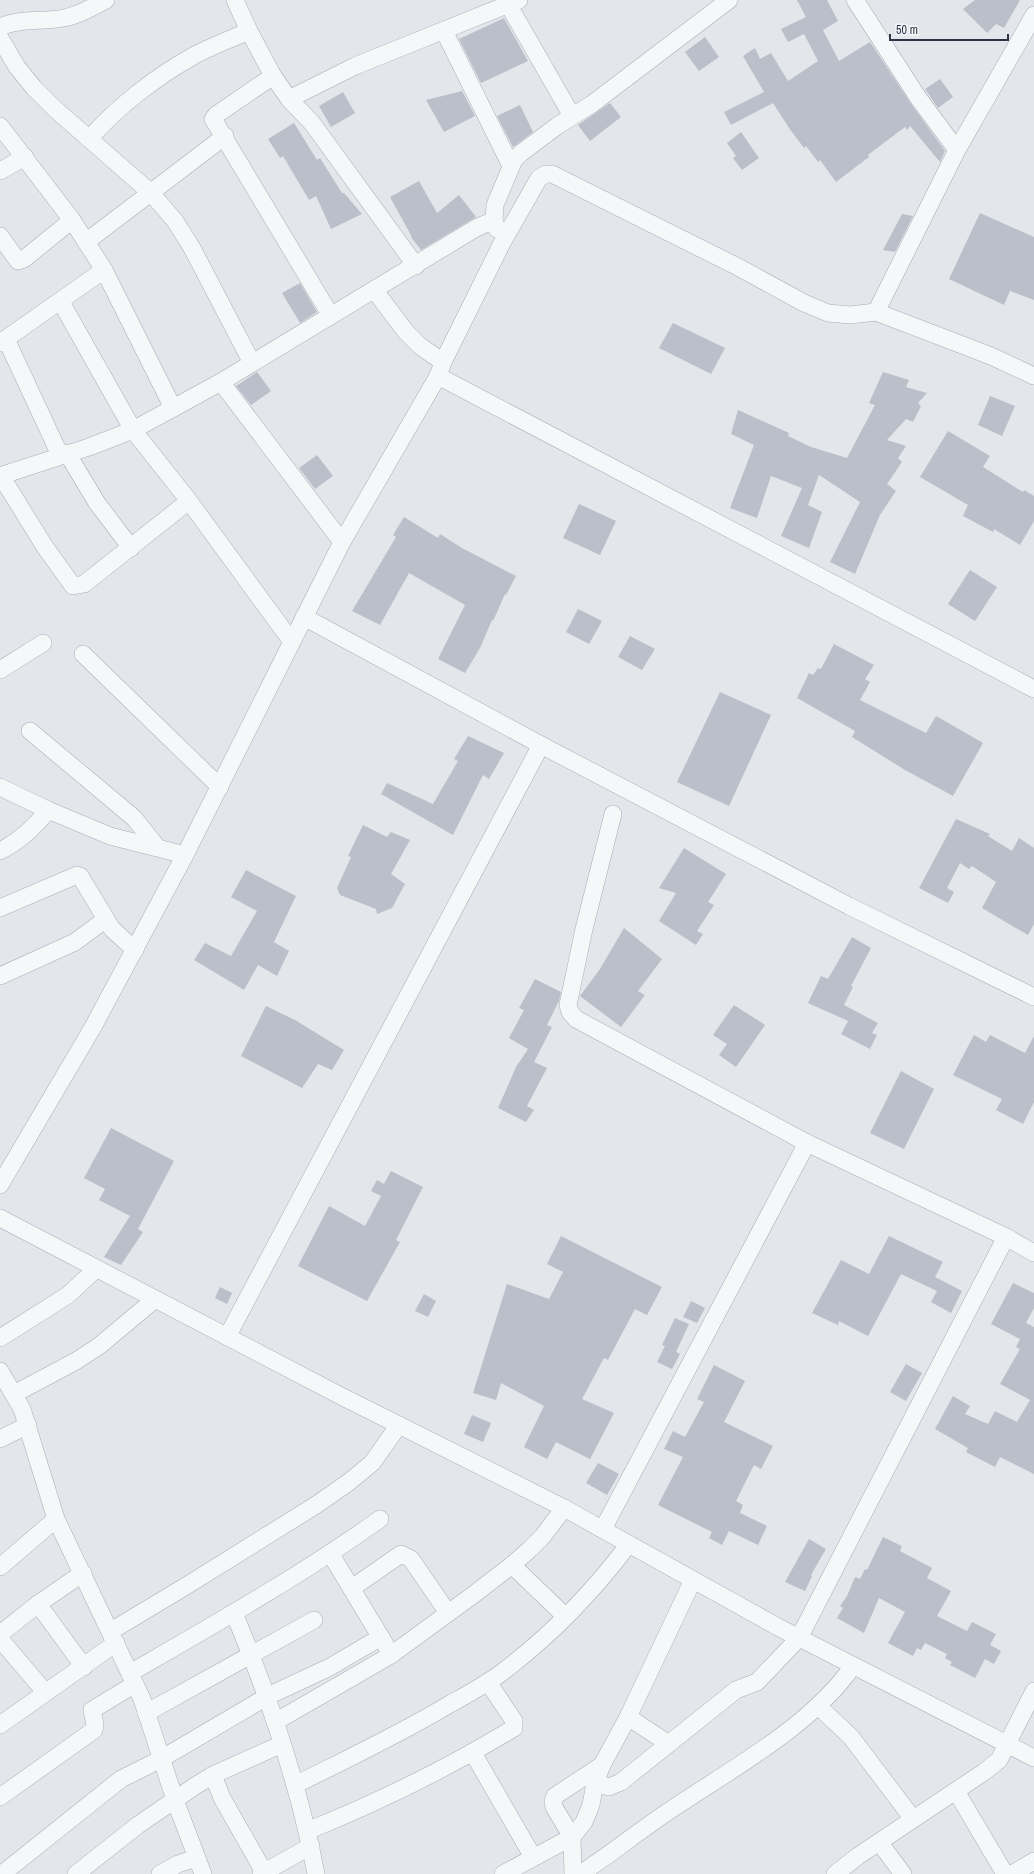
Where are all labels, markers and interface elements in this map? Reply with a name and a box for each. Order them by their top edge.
scale bar [890,16,1008,42]
text: 50 m [896,22,918,38]

